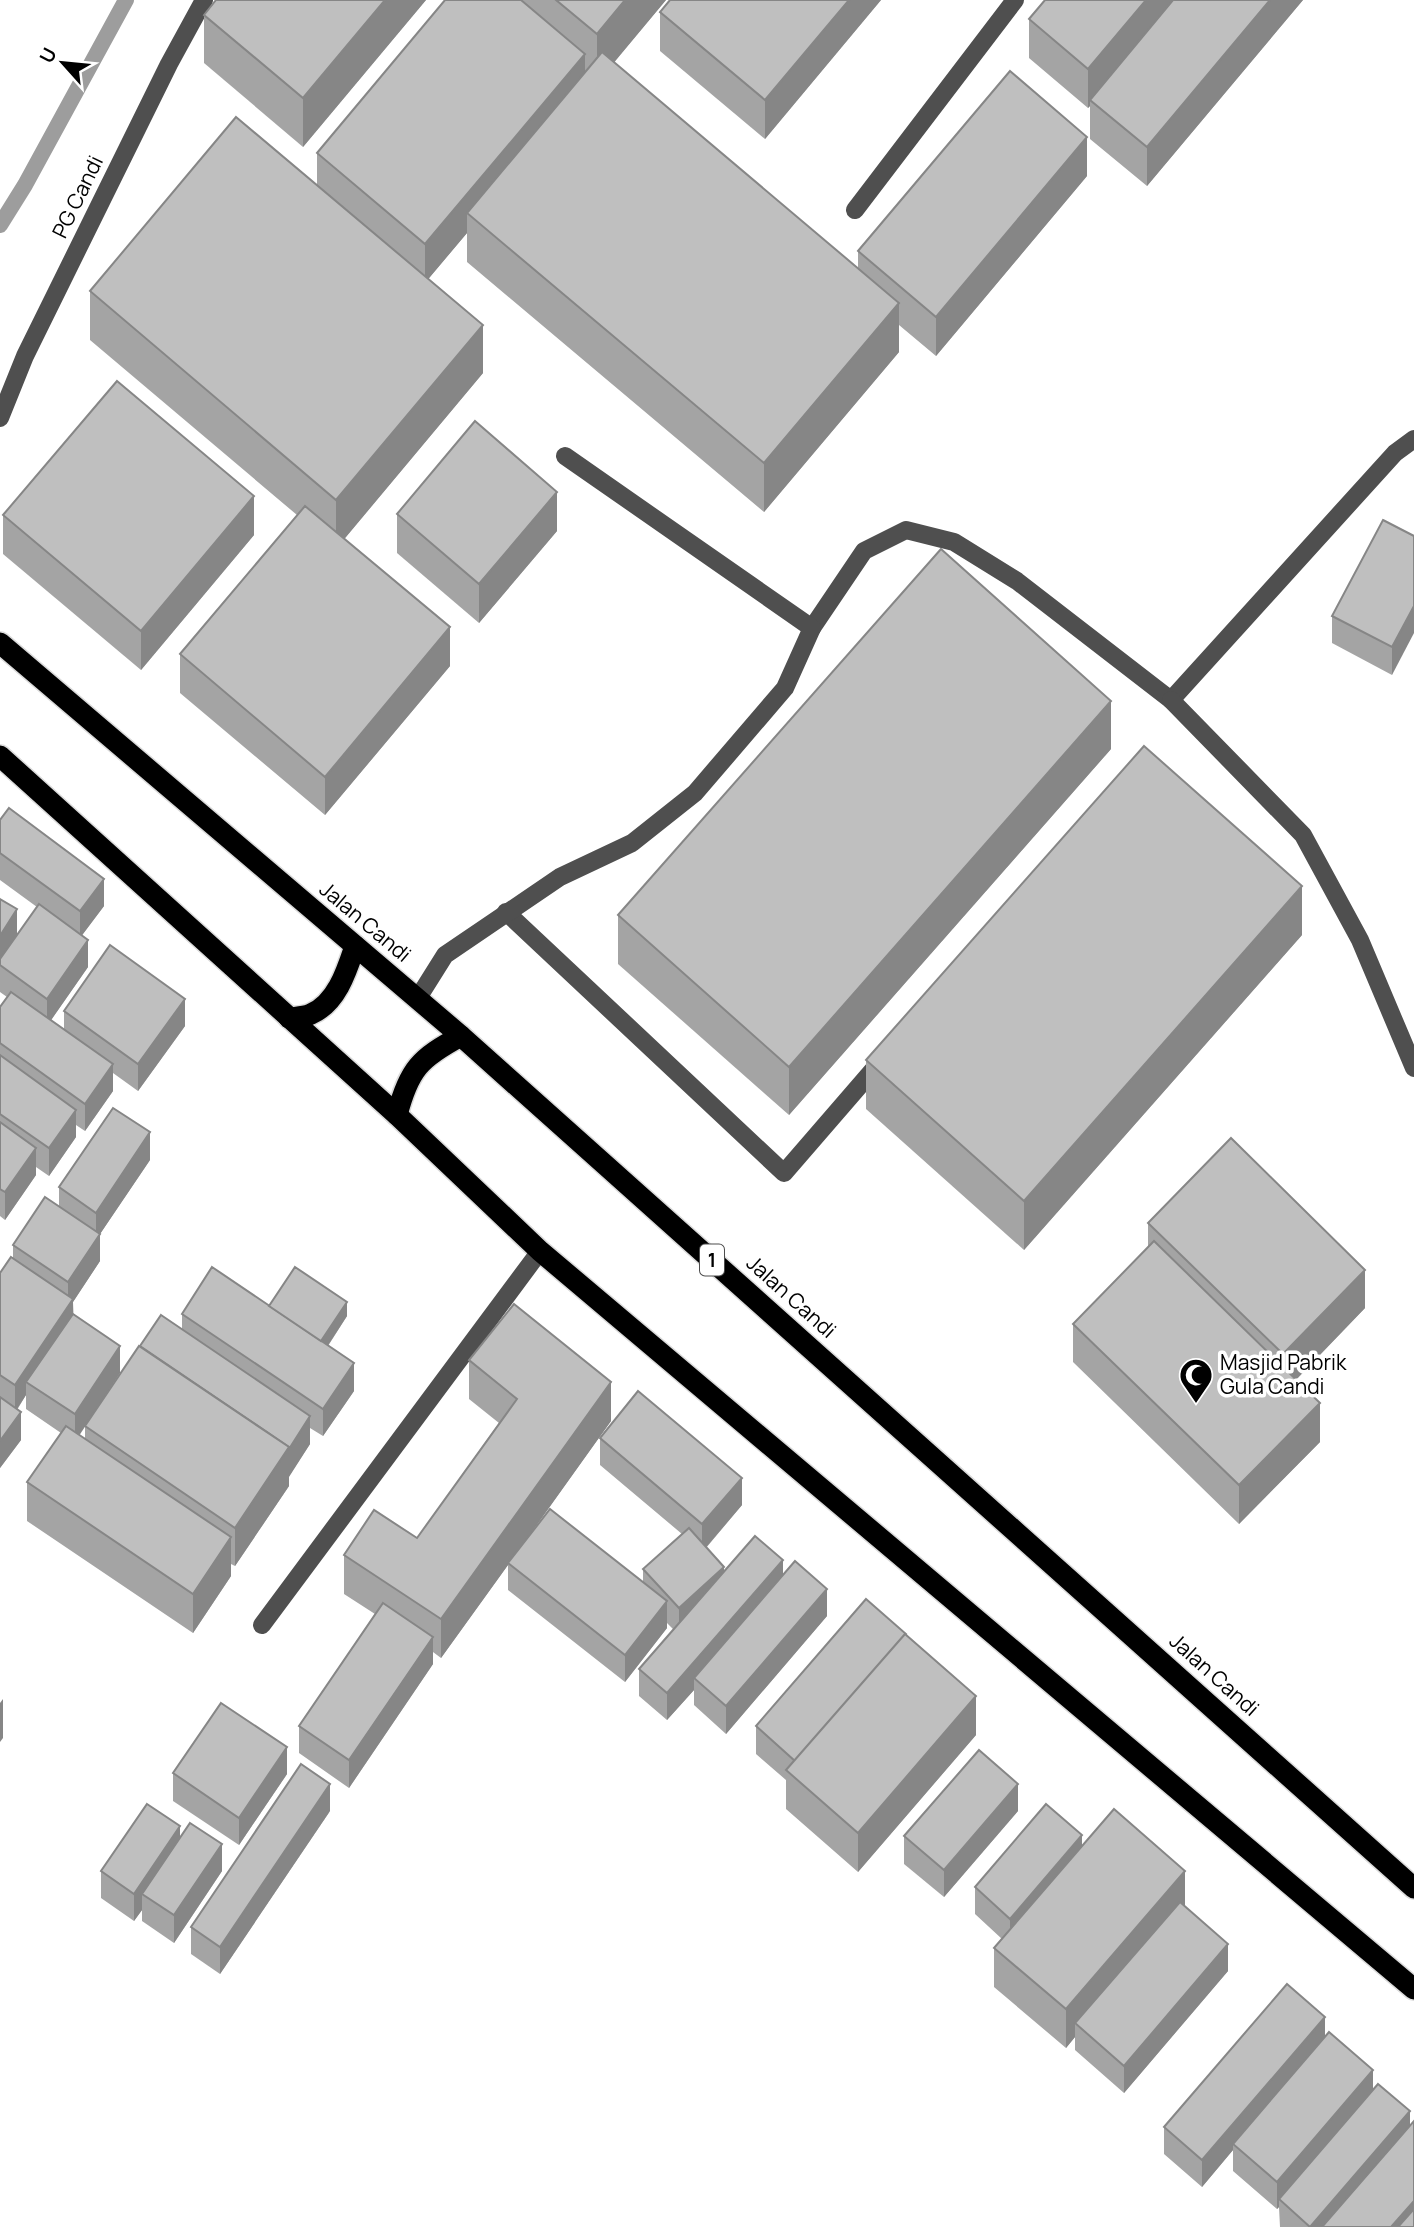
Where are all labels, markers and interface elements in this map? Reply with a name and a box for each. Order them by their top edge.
north arrow [28,28,98,98]
text: U [33,43,63,67]
street label: PG Candi [45,151,109,242]
street label: Jalan Candi [314,875,417,968]
road number: 1 [700,1244,724,1276]
street label: Jalan Candi [741,1249,842,1344]
place label: Masjid Pabrik Gula Candi [1220,1348,1347,1400]
mosque icon: Masjid Pabrik Gula Candi [1177,1356,1215,1405]
street label: Jalan Candi [1164,1627,1265,1722]

